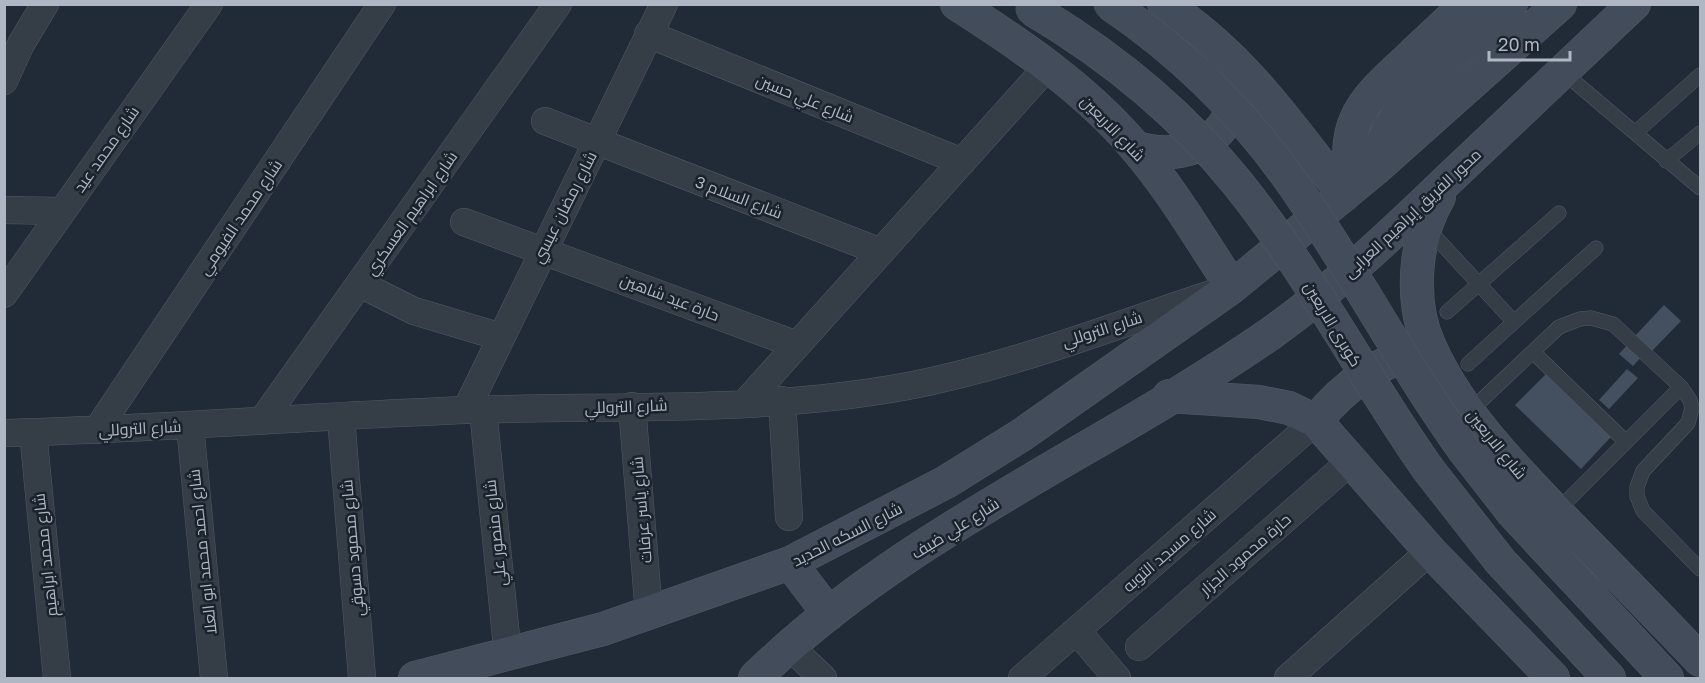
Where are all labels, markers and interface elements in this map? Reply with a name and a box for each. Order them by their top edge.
scale bar [1489,24,1570,62]
text: 20 m [1498,33,1540,55]
street label: شارع علي حسين [752,69,857,130]
street label: شارع الاربعين [1075,91,1149,167]
street label: شارع محمد عيد [69,102,145,197]
street label: محور الفريق إبراهيم العرابى [1339,144,1486,284]
street label: شارع ابراهيم العسكري [361,147,465,281]
street label: شارع رمضان عيسي [527,148,604,268]
street label: شارع محمد الفيومي [194,155,290,281]
street label: شارع السلام 3 [692,171,785,225]
street label: حارة عيد شاهين [617,269,722,326]
street label: كوبرى الاربعين [1299,278,1366,371]
street label: شارع التروللي [1059,307,1146,355]
street label: شارع التروللي [584,395,668,421]
street label: شارع الاربعين [1461,405,1531,484]
street label: شارع التروللي [98,416,182,444]
street label: شارع ياسر عرفات [626,456,658,564]
street label: شارع احمد محمد ابو العلا [183,468,223,636]
street label: شارع محمود دسوقي [336,478,372,617]
street label: شارع منصور علي [479,478,515,587]
street label: شارع محمد ابراهيم [29,492,63,618]
street label: شارع علي ضيف [907,493,1005,566]
street label: شارع السكه الحديد [789,498,906,572]
street label: شارع مسجد التوبه [1118,504,1221,598]
street label: حارة محمود الجزار [1194,509,1295,600]

